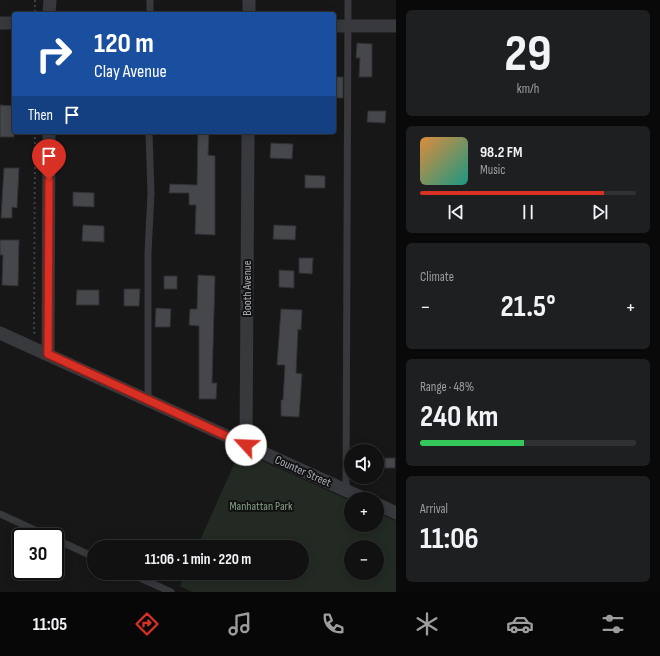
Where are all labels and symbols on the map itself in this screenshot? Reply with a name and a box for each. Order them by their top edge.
pin [32,139,66,180]
street label: Booth Avenue [240,260,255,316]
position arrow [225,424,267,466]
street label: Counter Street [272,452,334,491]
park label: Manhattan Park [229,499,293,514]
speed limit sign: 30 [12,528,64,580]

